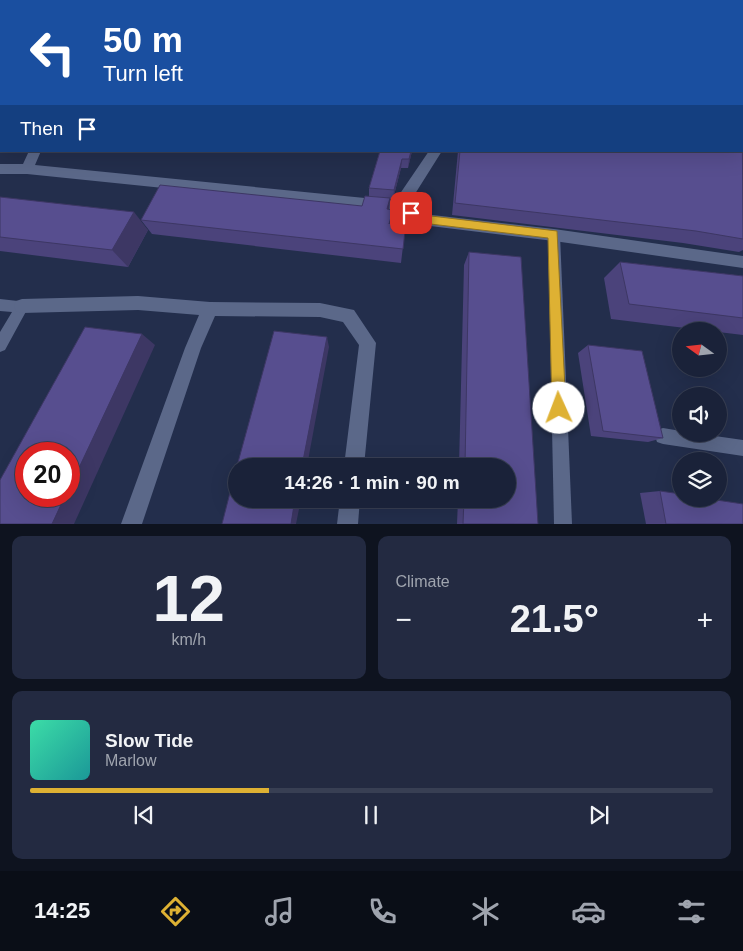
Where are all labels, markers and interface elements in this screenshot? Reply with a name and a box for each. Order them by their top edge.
icon: left [20,20,85,85]
text: 50 m [103,20,183,59]
text: Turn left [103,61,183,86]
icon: arrive [73,115,101,143]
text: Then [20,118,63,139]
pin [390,192,432,234]
icon: arrive [397,199,425,227]
north arrow [672,322,728,378]
map controls [672,322,727,507]
position arrow [532,381,584,433]
button: sound [672,387,727,442]
speed limit sign: 20 [15,442,80,507]
button: layers [672,452,727,507]
text: 14:26 · 1 min · 90 m [284,472,460,493]
text: 12 [153,562,225,635]
text: Climate [396,573,450,590]
text: 21.5° [510,598,599,640]
text: − [396,604,412,635]
text: + [697,604,713,635]
text: km/h [171,631,206,648]
text: Slow Tide [105,730,193,751]
text: Marlow [105,752,157,769]
icon: previous [130,801,158,829]
icon: pause [357,801,385,829]
icon: next [585,801,613,829]
icon: directions [158,894,193,929]
icon: music [262,894,297,929]
icon: phone [365,894,400,929]
icon: climate [468,894,503,929]
icon: car [571,894,606,929]
icon: filters [674,894,709,929]
text: 14:25 [34,898,90,923]

